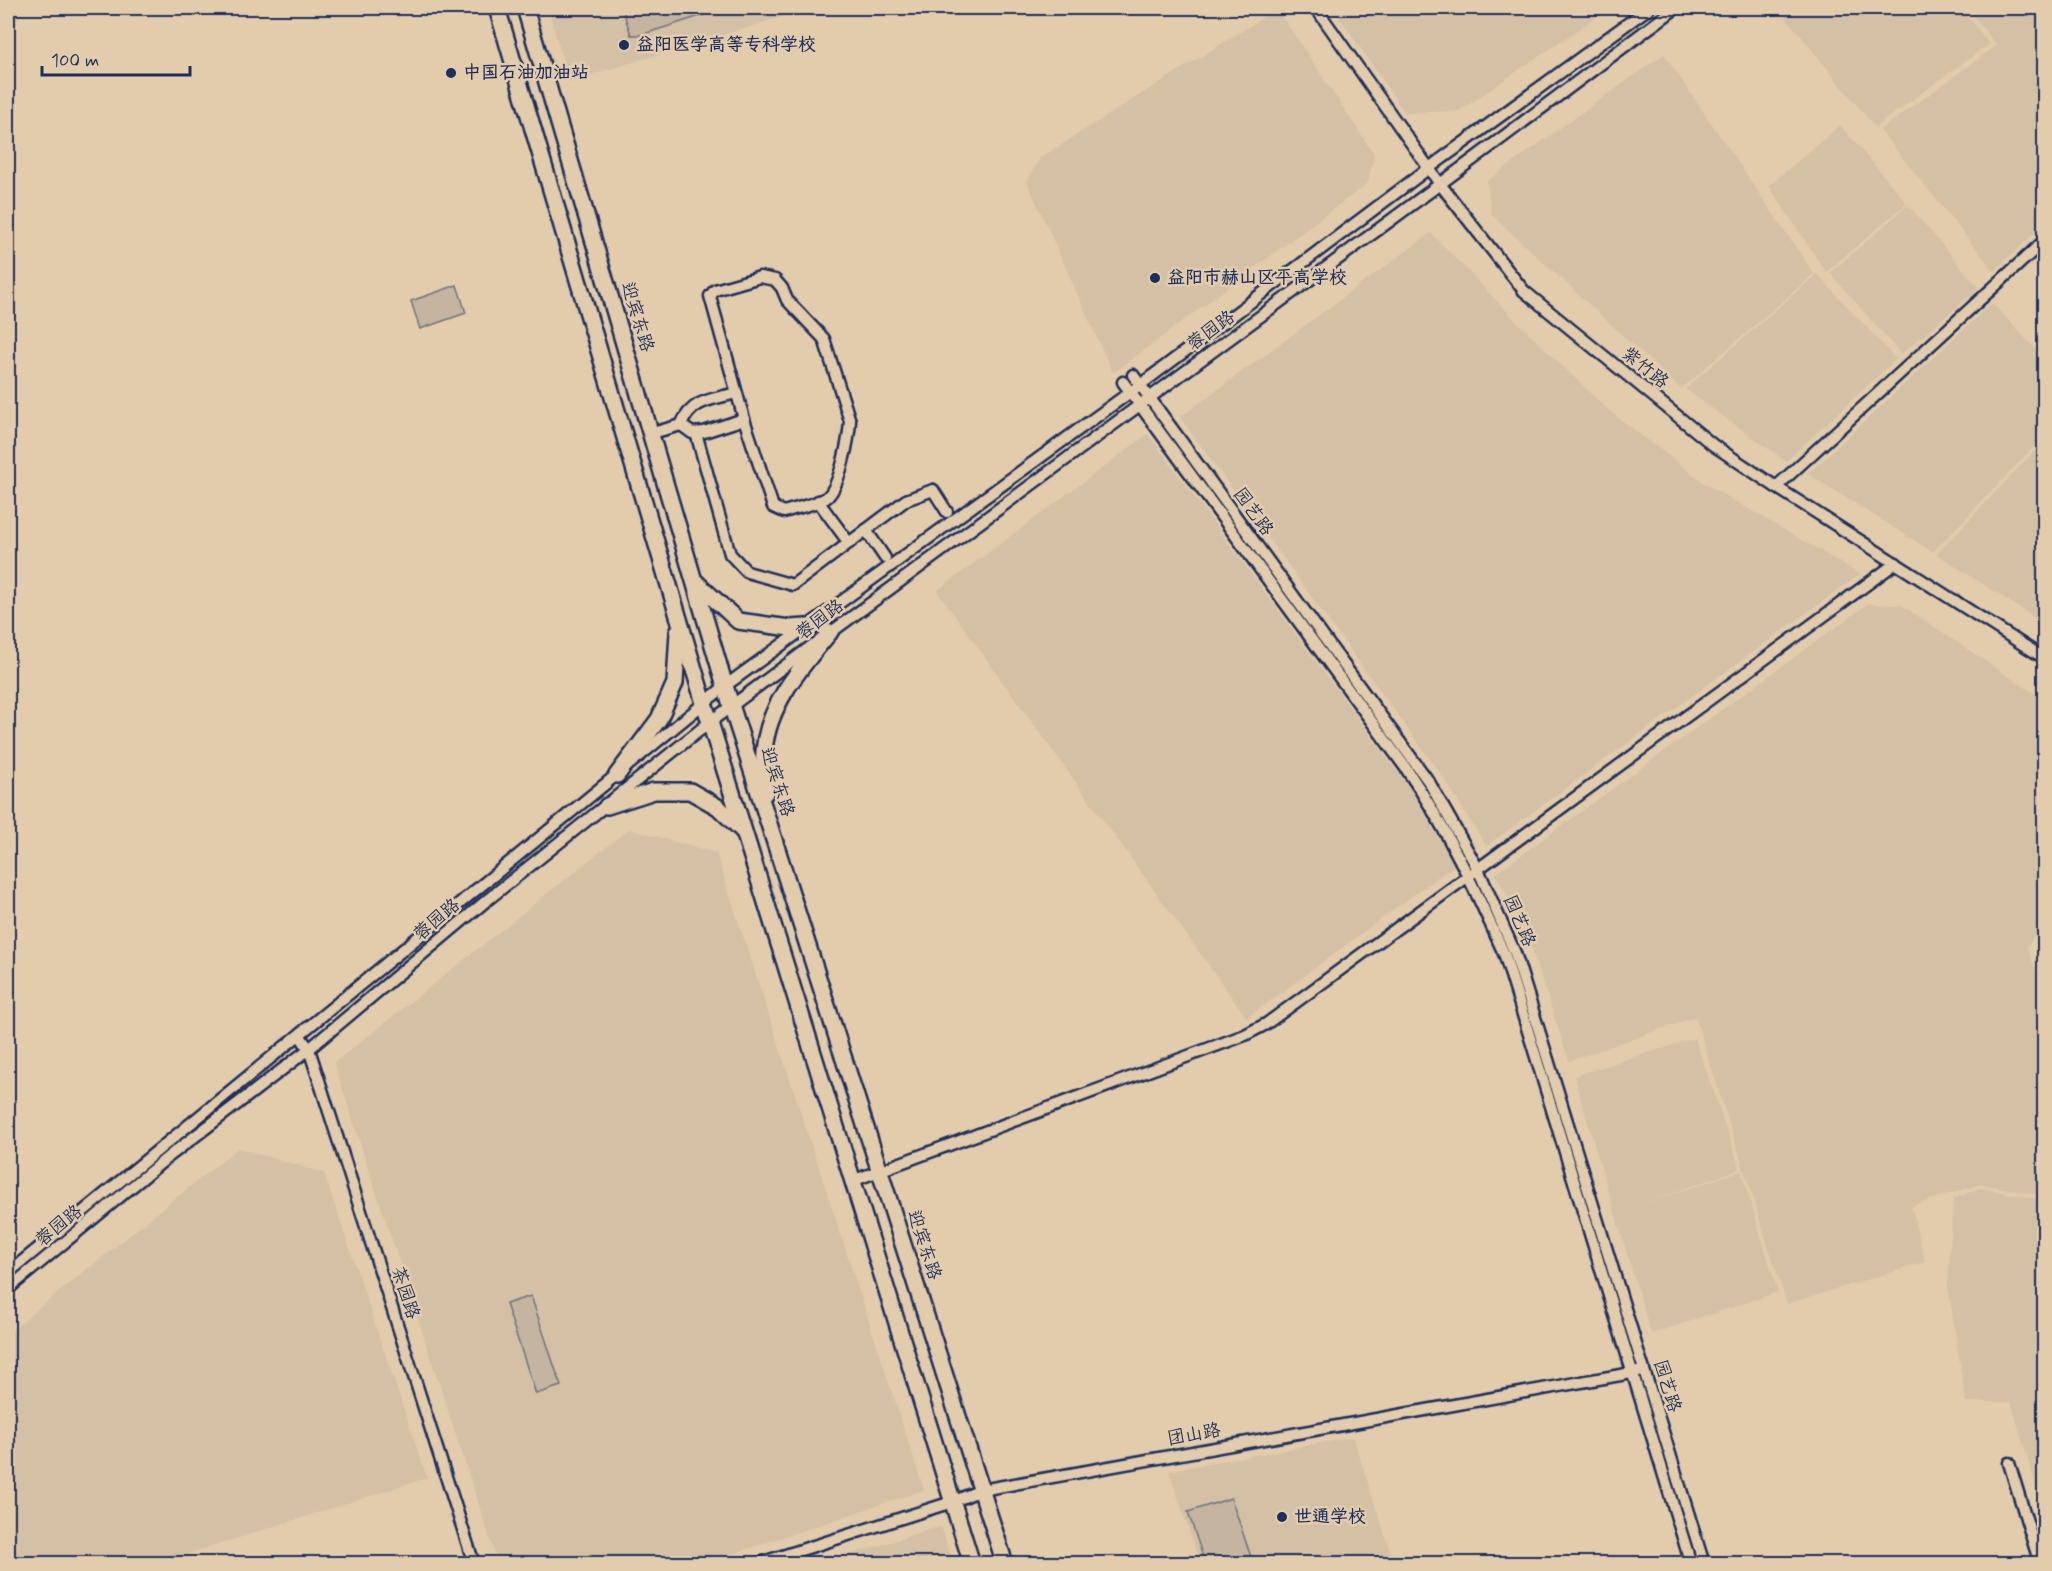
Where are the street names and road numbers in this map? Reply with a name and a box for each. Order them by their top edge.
street label: 迎宾东路 [615,279,659,355]
street label: 蓉园路 [1182,305,1240,357]
street label: 紫竹路 [1616,342,1674,394]
street label: 园艺路 [1227,483,1279,541]
street label: 蓉园路 [791,594,849,646]
street label: 迎宾东路 [754,744,800,820]
street label: 园艺路 [1497,891,1541,951]
street label: 蓉园路 [409,893,465,947]
street label: 蓉园路 [30,1200,88,1252]
street label: 迎宾东路 [901,1207,947,1283]
street label: 茶园路 [385,1264,425,1322]
street label: 园艺路 [1648,1357,1686,1415]
street label: 团山路 [1165,1418,1223,1452]

